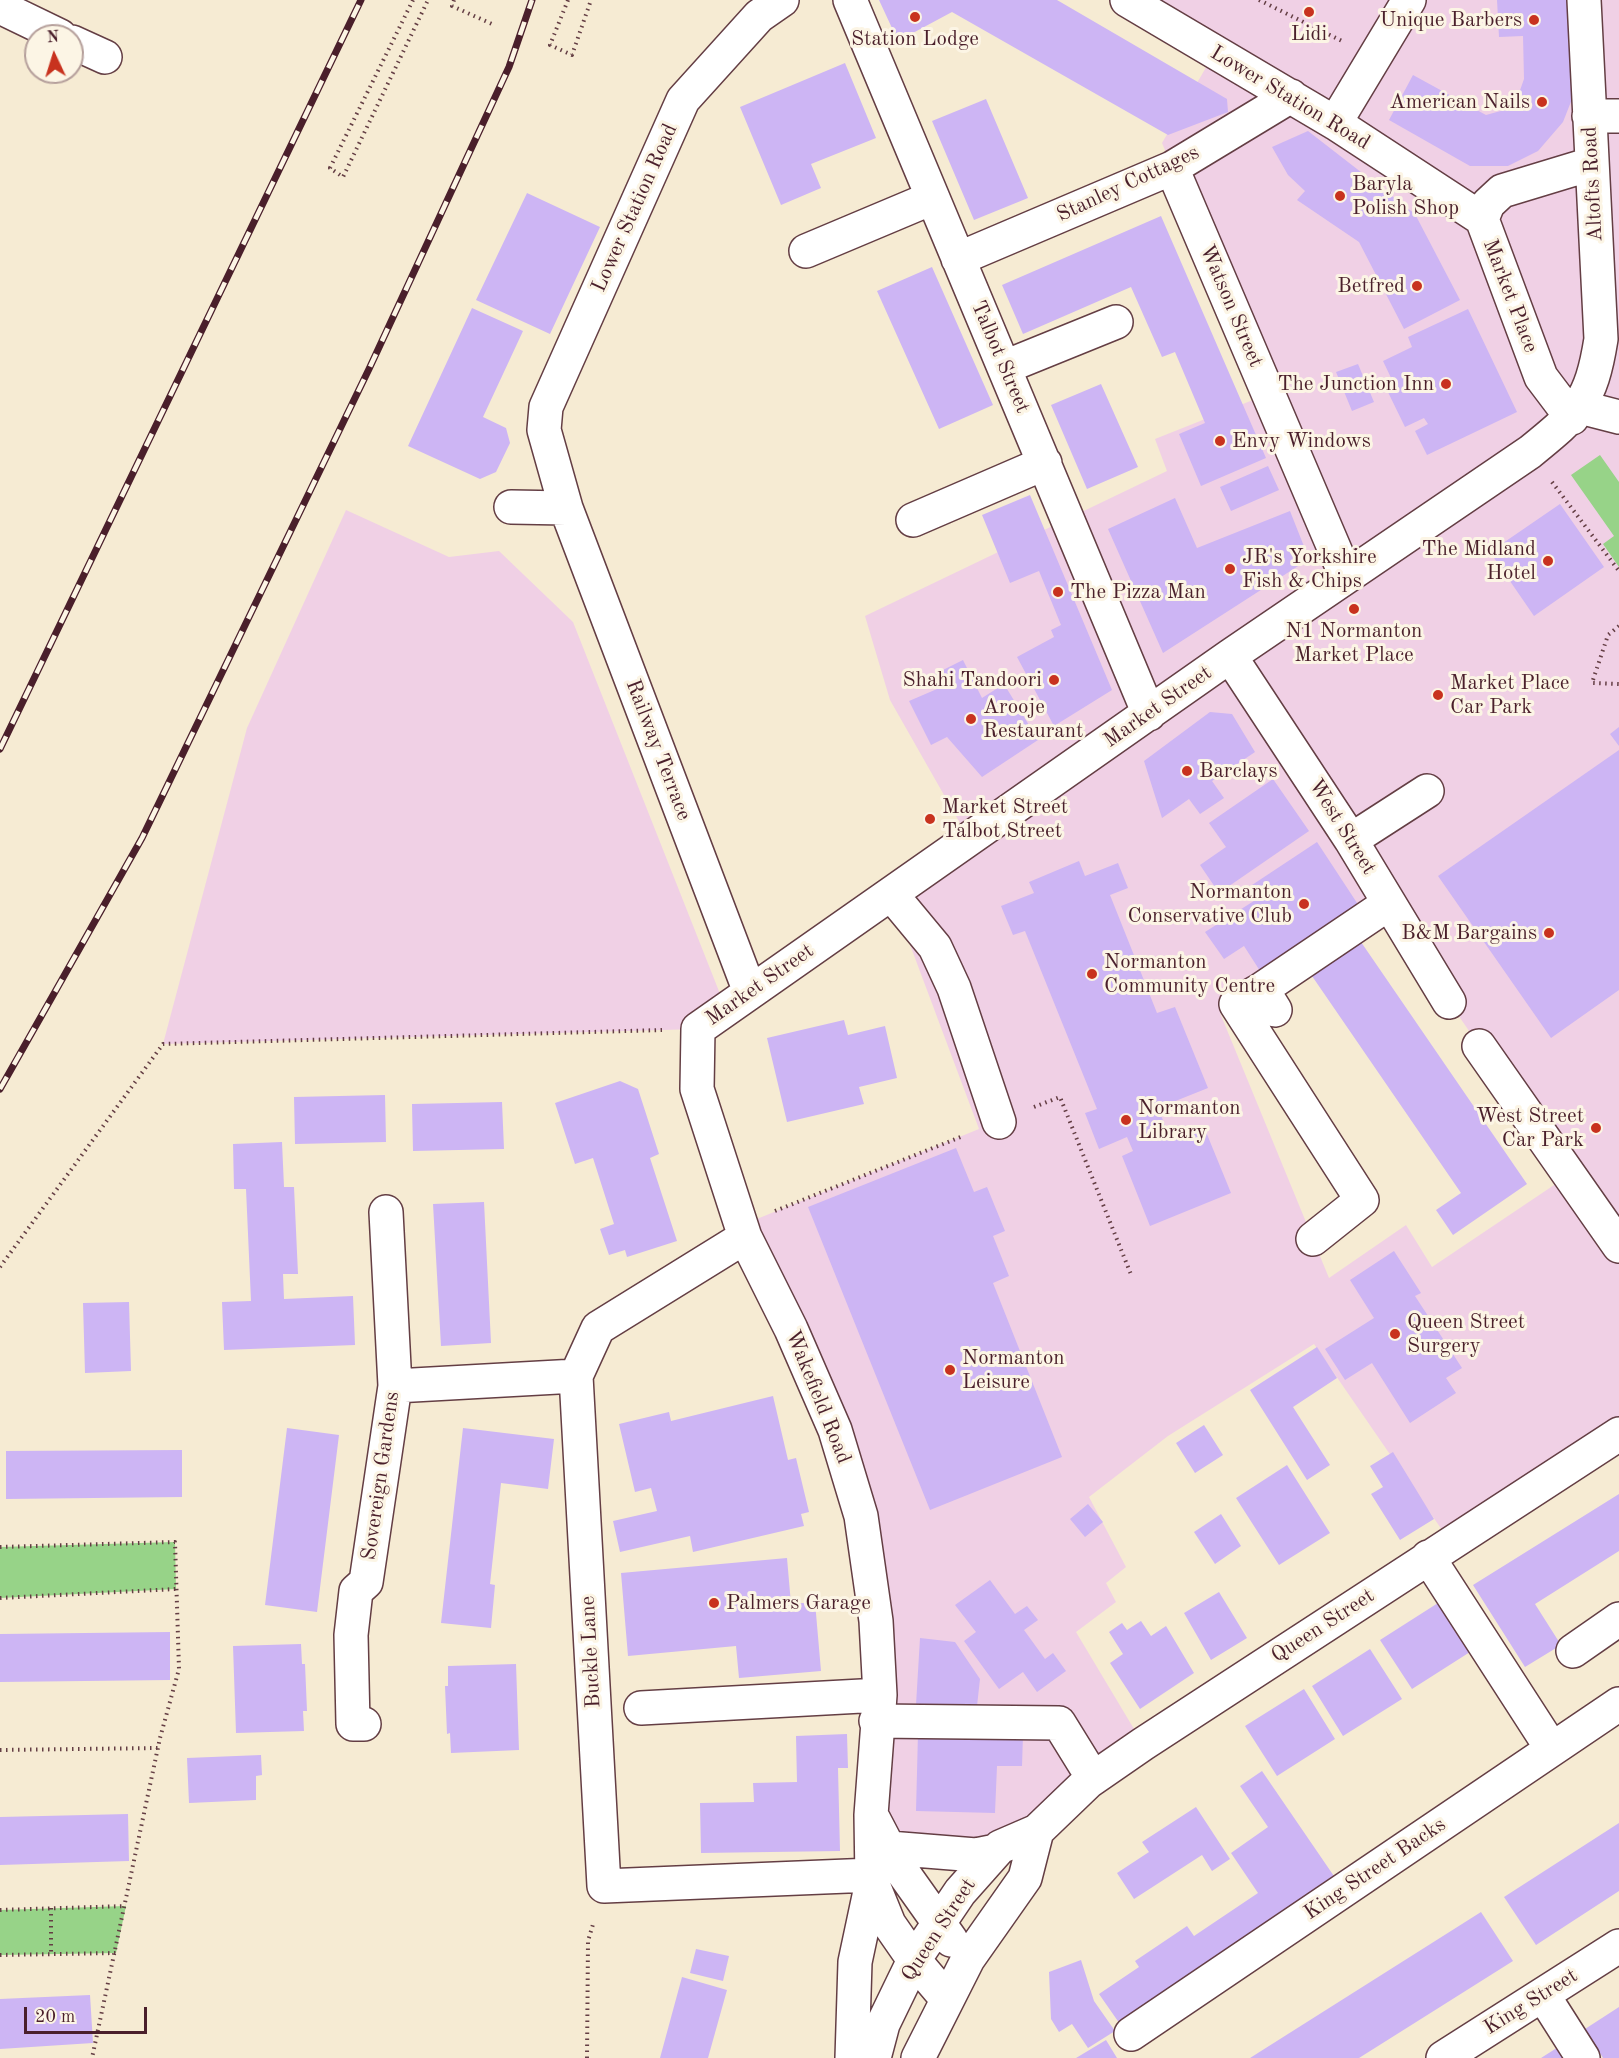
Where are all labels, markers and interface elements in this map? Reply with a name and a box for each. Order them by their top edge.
marker: Lidi [1302,5,1316,19]
place label: Unique Barbers [1380,7,1522,33]
marker: Station Lodge [908,10,922,24]
marker: Unique Barbers [1527,13,1541,27]
place label: Lidi [1291,21,1327,47]
north arrow [24,24,84,84]
place label: Station Lodge [851,26,979,52]
text: N [46,30,60,46]
street label: Lower Station Road [1206,40,1374,156]
place label: American Nails [1390,89,1530,115]
marker: American Nails [1535,95,1549,109]
street label: Lower Station Road [587,120,683,296]
street label: Altofts Road [1577,126,1609,242]
street label: Stanley Cottages [1053,140,1203,228]
place label: Baryla Polish Shop [1352,171,1459,221]
marker: Baryla Polish Shop [1333,189,1347,203]
street label: Market Place [1477,236,1543,356]
street label: Watson Street [1194,241,1268,371]
place label: Betfred [1337,273,1405,299]
marker: Betfred [1410,279,1424,293]
street label: Talbot Street [965,297,1035,417]
place label: The Junction Inn [1277,371,1434,397]
marker: The Junction Inn [1439,377,1453,391]
place label: Envy Windows [1232,428,1371,454]
marker: Envy Windows [1213,434,1227,448]
place label: The Midland Hotel [1421,536,1536,586]
place label: JR's Yorkshire Fish & Chips [1242,544,1377,594]
marker: The Midland Hotel [1541,554,1555,568]
marker: JR's Yorkshire Fish & Chips [1223,562,1237,576]
place label: The Pizza Man [1070,579,1206,605]
marker: The Pizza Man [1051,585,1065,599]
marker: N1 Normanton Market Place [1347,602,1361,616]
place label: N1 Normanton Market Place [1286,618,1422,668]
street label: Market Street [1099,661,1217,753]
place label: Shahi Tandoori [903,667,1042,693]
place label: Market Place Car Park [1450,670,1570,720]
marker: Shahi Tandoori [1047,673,1061,687]
street label: Railway Terrace [620,676,696,824]
marker: Market Place Car Park [1431,688,1445,702]
place label: Arooje Restaurant [983,694,1083,744]
marker: Arooje Restaurant [964,712,978,726]
place label: Barclays [1199,758,1278,784]
marker: Barclays [1180,764,1194,778]
street label: West Street [1303,775,1381,879]
place label: Market Street Talbot Street [942,794,1068,844]
marker: Market Street Talbot Street [923,812,937,826]
place label: Normanton Conservative Club [1128,879,1292,929]
marker: Normanton Conservative Club [1297,897,1311,911]
place label: B&M Bargains [1401,920,1537,946]
marker: B&M Bargains [1542,926,1556,940]
street label: Market Street [701,939,819,1031]
place label: Normanton Community Centre [1104,949,1275,999]
marker: Normanton Community Centre [1085,967,1099,981]
place label: Normanton Library [1138,1095,1241,1145]
place label: West Street Car Park [1476,1103,1584,1153]
marker: Normanton Library [1119,1113,1133,1127]
marker: West Street Car Park [1589,1121,1603,1135]
place label: Queen Street Surgery [1407,1309,1525,1359]
street label: Wakefield Road [780,1327,856,1467]
marker: Queen Street Surgery [1388,1327,1402,1341]
place label: Normanton Leisure [962,1345,1065,1395]
marker: Normanton Leisure [943,1363,957,1377]
street label: Sovereign Gardens [357,1390,405,1562]
street label: Queen Street [1267,1583,1379,1669]
place label: Palmers Garage [726,1590,871,1616]
street label: Buckle Lane [575,1595,607,1709]
marker: Palmers Garage [707,1596,721,1610]
street label: King Street Backs [1299,1812,1451,1926]
street label: Queen Street [896,1874,982,1986]
street label: King Street [1479,1963,1583,2041]
scale bar [27,1995,150,2033]
text: 20 m [35,2008,75,2026]

